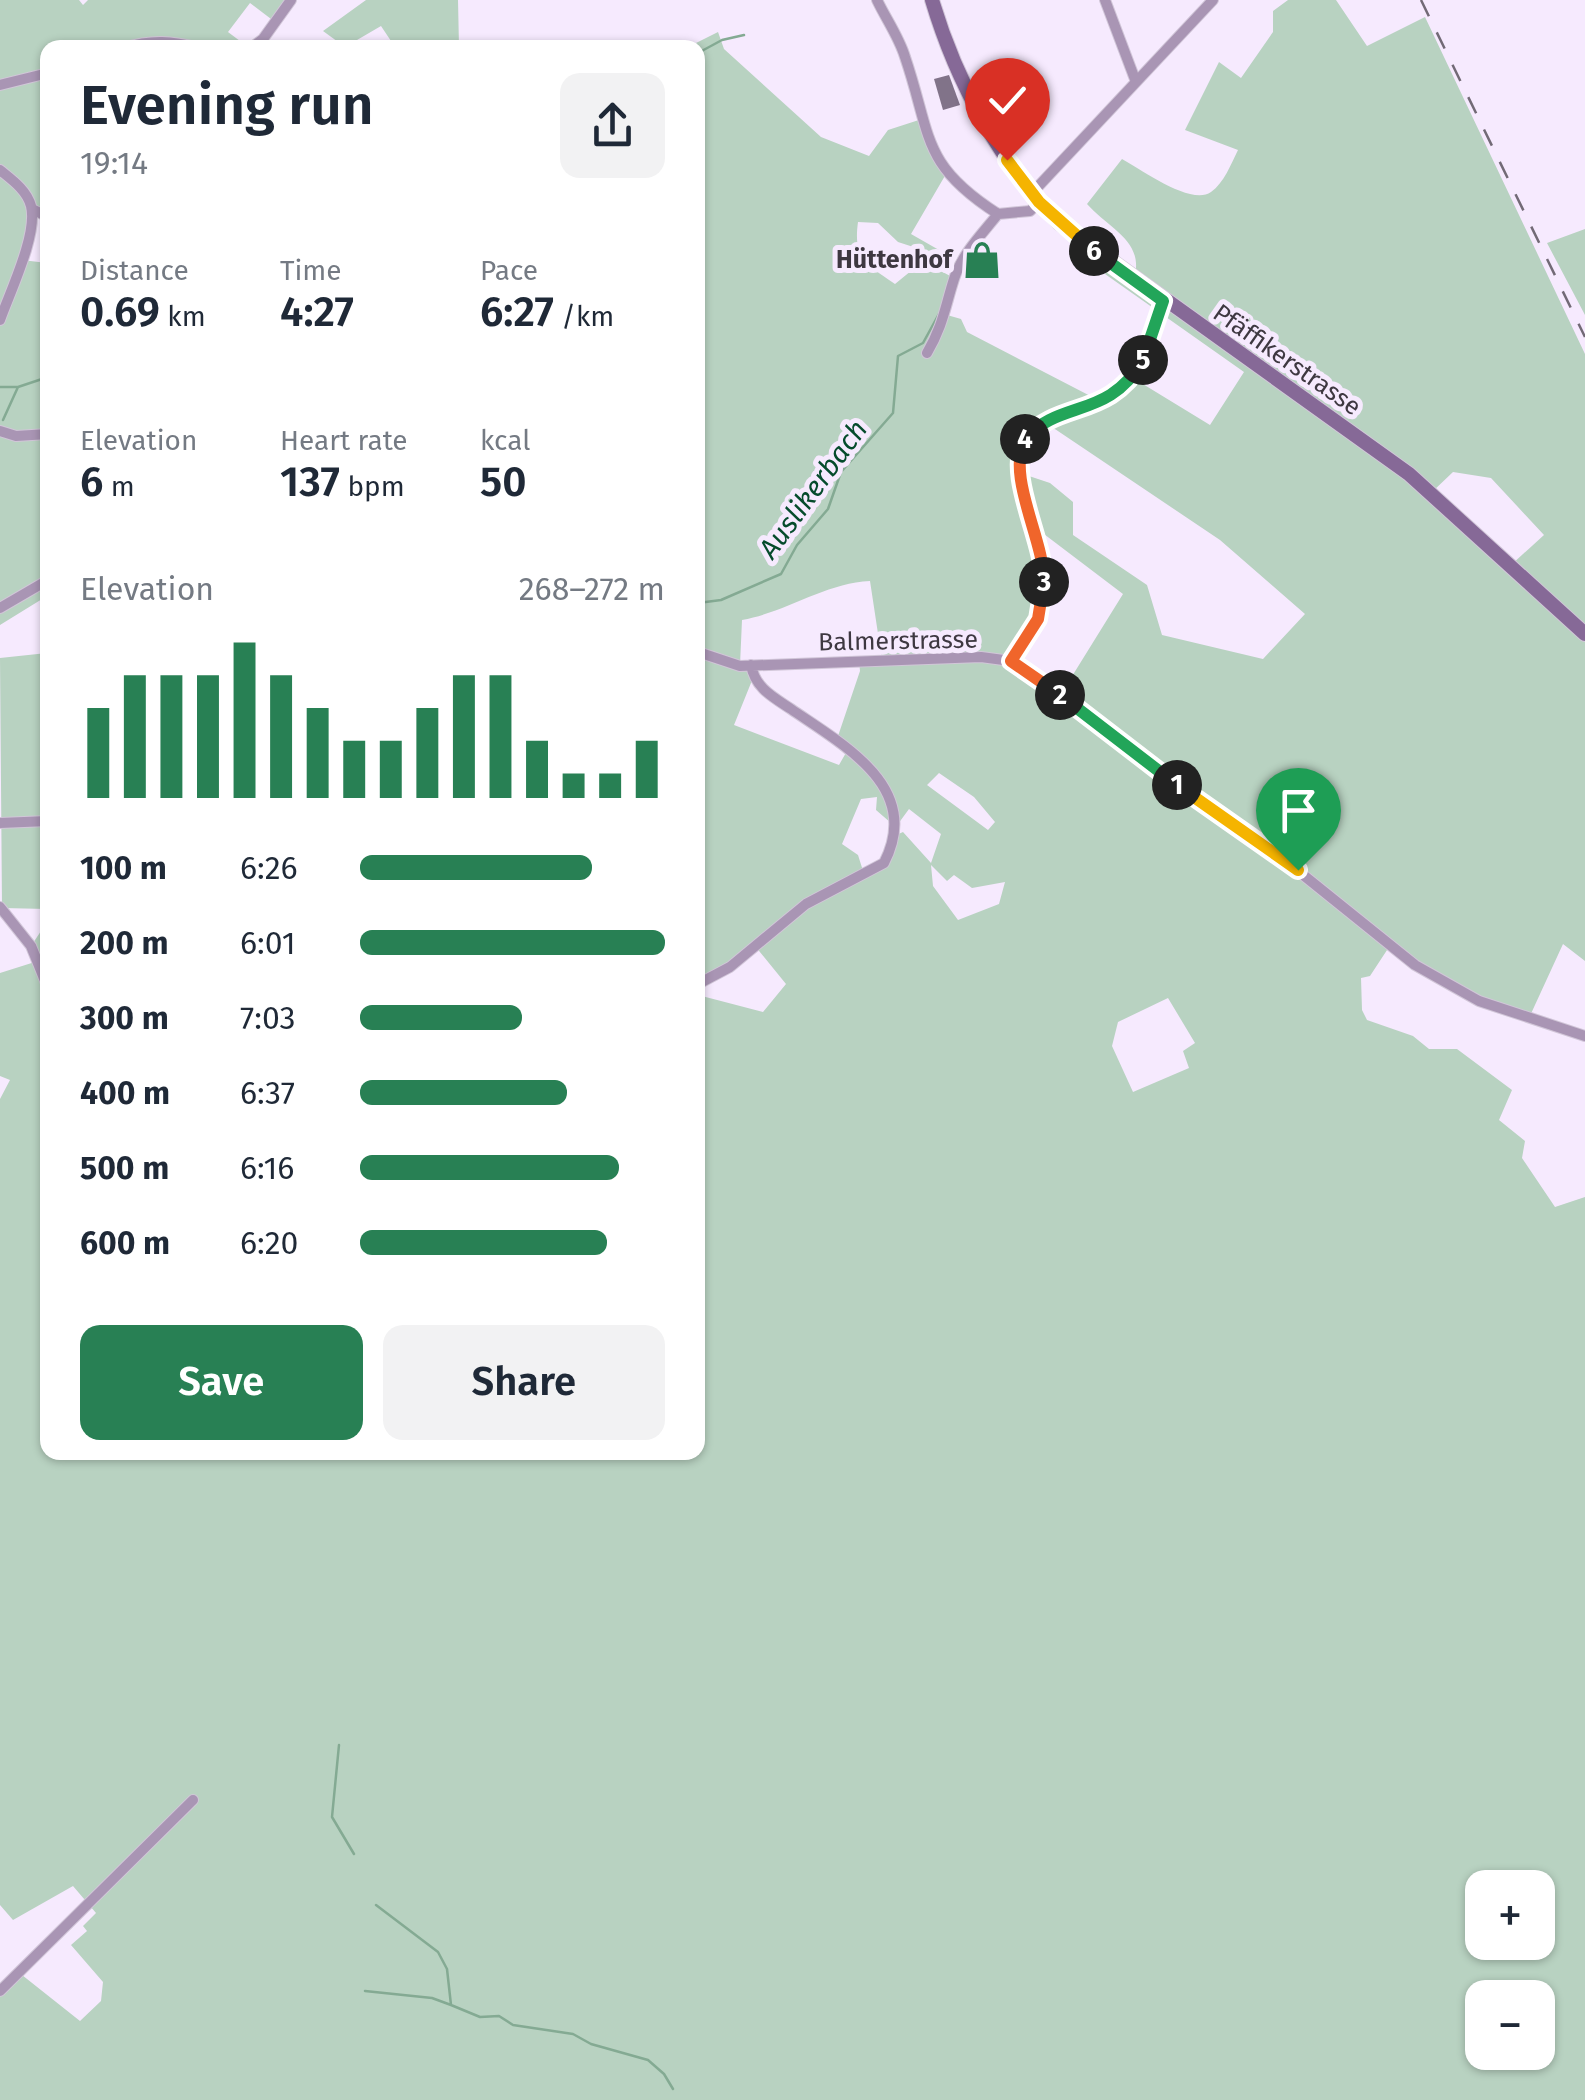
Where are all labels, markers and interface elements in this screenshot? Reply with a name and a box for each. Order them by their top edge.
pin [965,58,1050,161]
text: Evening run [80,73,374,139]
button: share [560,73,665,178]
icon: check [980,73,1035,128]
text: 19:14 [80,144,148,182]
pin: 6 [1069,226,1119,276]
text: 6 [1086,234,1102,267]
shop icon: Hüttenhof [961,239,1003,281]
place label: Hüttenhof [836,245,954,275]
text: Distance [80,254,189,287]
text: Time [280,254,342,287]
text: Pace [480,254,538,287]
text: 0.69 [80,287,160,337]
text: 4:27 [280,287,354,337]
text: 6:27 [480,287,554,337]
street label: Pfäffikerstrasse [1207,298,1367,422]
text: km [160,300,206,333]
text: /km [554,300,614,333]
pin: 5 [1118,335,1168,385]
text: 5 [1135,343,1151,376]
water label: Auslikerbach [751,413,874,565]
pin: 4 [1000,414,1050,464]
text: 4 [1017,422,1033,455]
text: Elevation [80,424,197,457]
text: Heart rate [280,424,408,457]
text: kcal [480,424,530,457]
text: 6 [80,457,103,507]
text: 137 [280,457,340,507]
text: 50 [480,457,526,507]
text: m [103,470,135,503]
text: bpm [340,470,405,503]
pin: 3 [1019,557,1069,607]
text: 3 [1037,565,1051,598]
text: Elevation [80,570,214,608]
text: 268–272 m [519,570,665,608]
street label: Balmerstrasse [818,625,978,657]
pin: 2 [1035,670,1085,720]
text: 2 [1053,678,1067,711]
pin: 1 [1152,760,1202,810]
text: 1 [1171,768,1184,801]
pin [1256,768,1341,871]
icon: arrive [1271,783,1326,838]
text: 100 m [80,849,167,887]
text: 6:26 [240,849,298,887]
text: 200 m [80,924,169,962]
text: 6:01 [240,924,296,962]
text: 300 m [80,999,169,1037]
text: 7:03 [240,999,295,1037]
text: 400 m [80,1074,170,1112]
text: 6:37 [240,1074,295,1112]
text: 500 m [80,1149,169,1187]
text: 6:16 [240,1149,294,1187]
text: 600 m [80,1224,170,1262]
text: 6:20 [240,1224,298,1262]
button: Save [80,1325,363,1440]
button: Share [383,1325,665,1440]
map controls [1465,1870,1555,2070]
button: + [1465,1870,1555,1960]
button: − [1465,1980,1555,2070]

